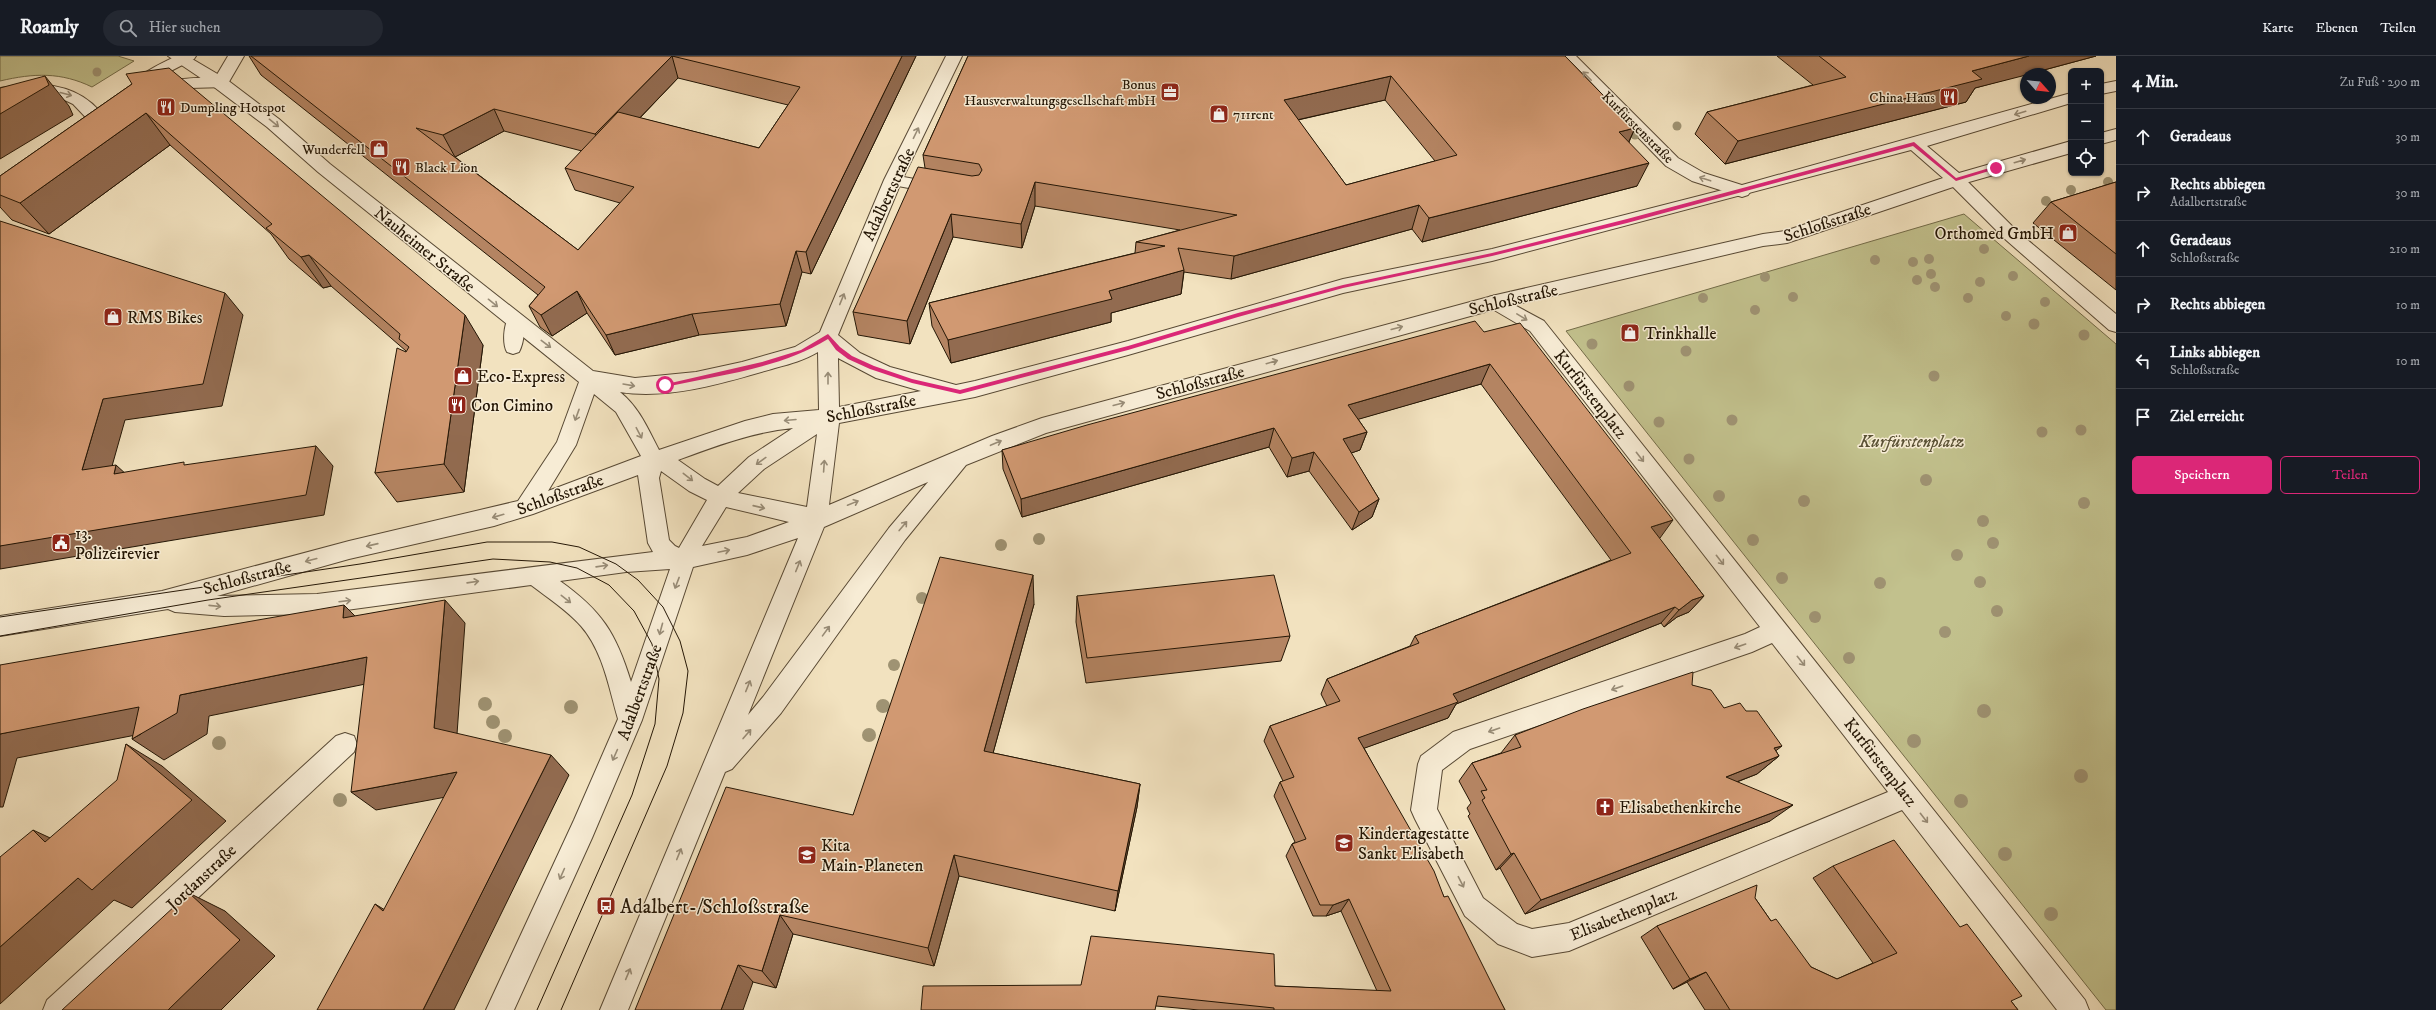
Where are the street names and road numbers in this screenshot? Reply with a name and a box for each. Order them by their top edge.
street label: Kurfürstenstraße [1597,88,1677,168]
street label: Adalbertstraße [858,144,920,245]
street label: Schloßstraße [1781,198,1874,247]
street label: Nauheimer Straße [369,202,480,297]
street label: Schloßstraße [1467,279,1560,321]
street label: Kurfürstenplatz [1549,346,1632,444]
street label: Schloßstraße [1154,361,1247,405]
street label: Schloßstraße [825,390,918,428]
street label: Schloßstraße [514,469,607,521]
street label: Schloßstraße [201,556,294,600]
street label: Adalbertstraße [612,641,667,743]
street label: Kurfürstenplatz [1839,714,1922,812]
street label: Jordanstraße [161,840,241,917]
street label: Elisabethenplatz [1567,883,1681,946]

